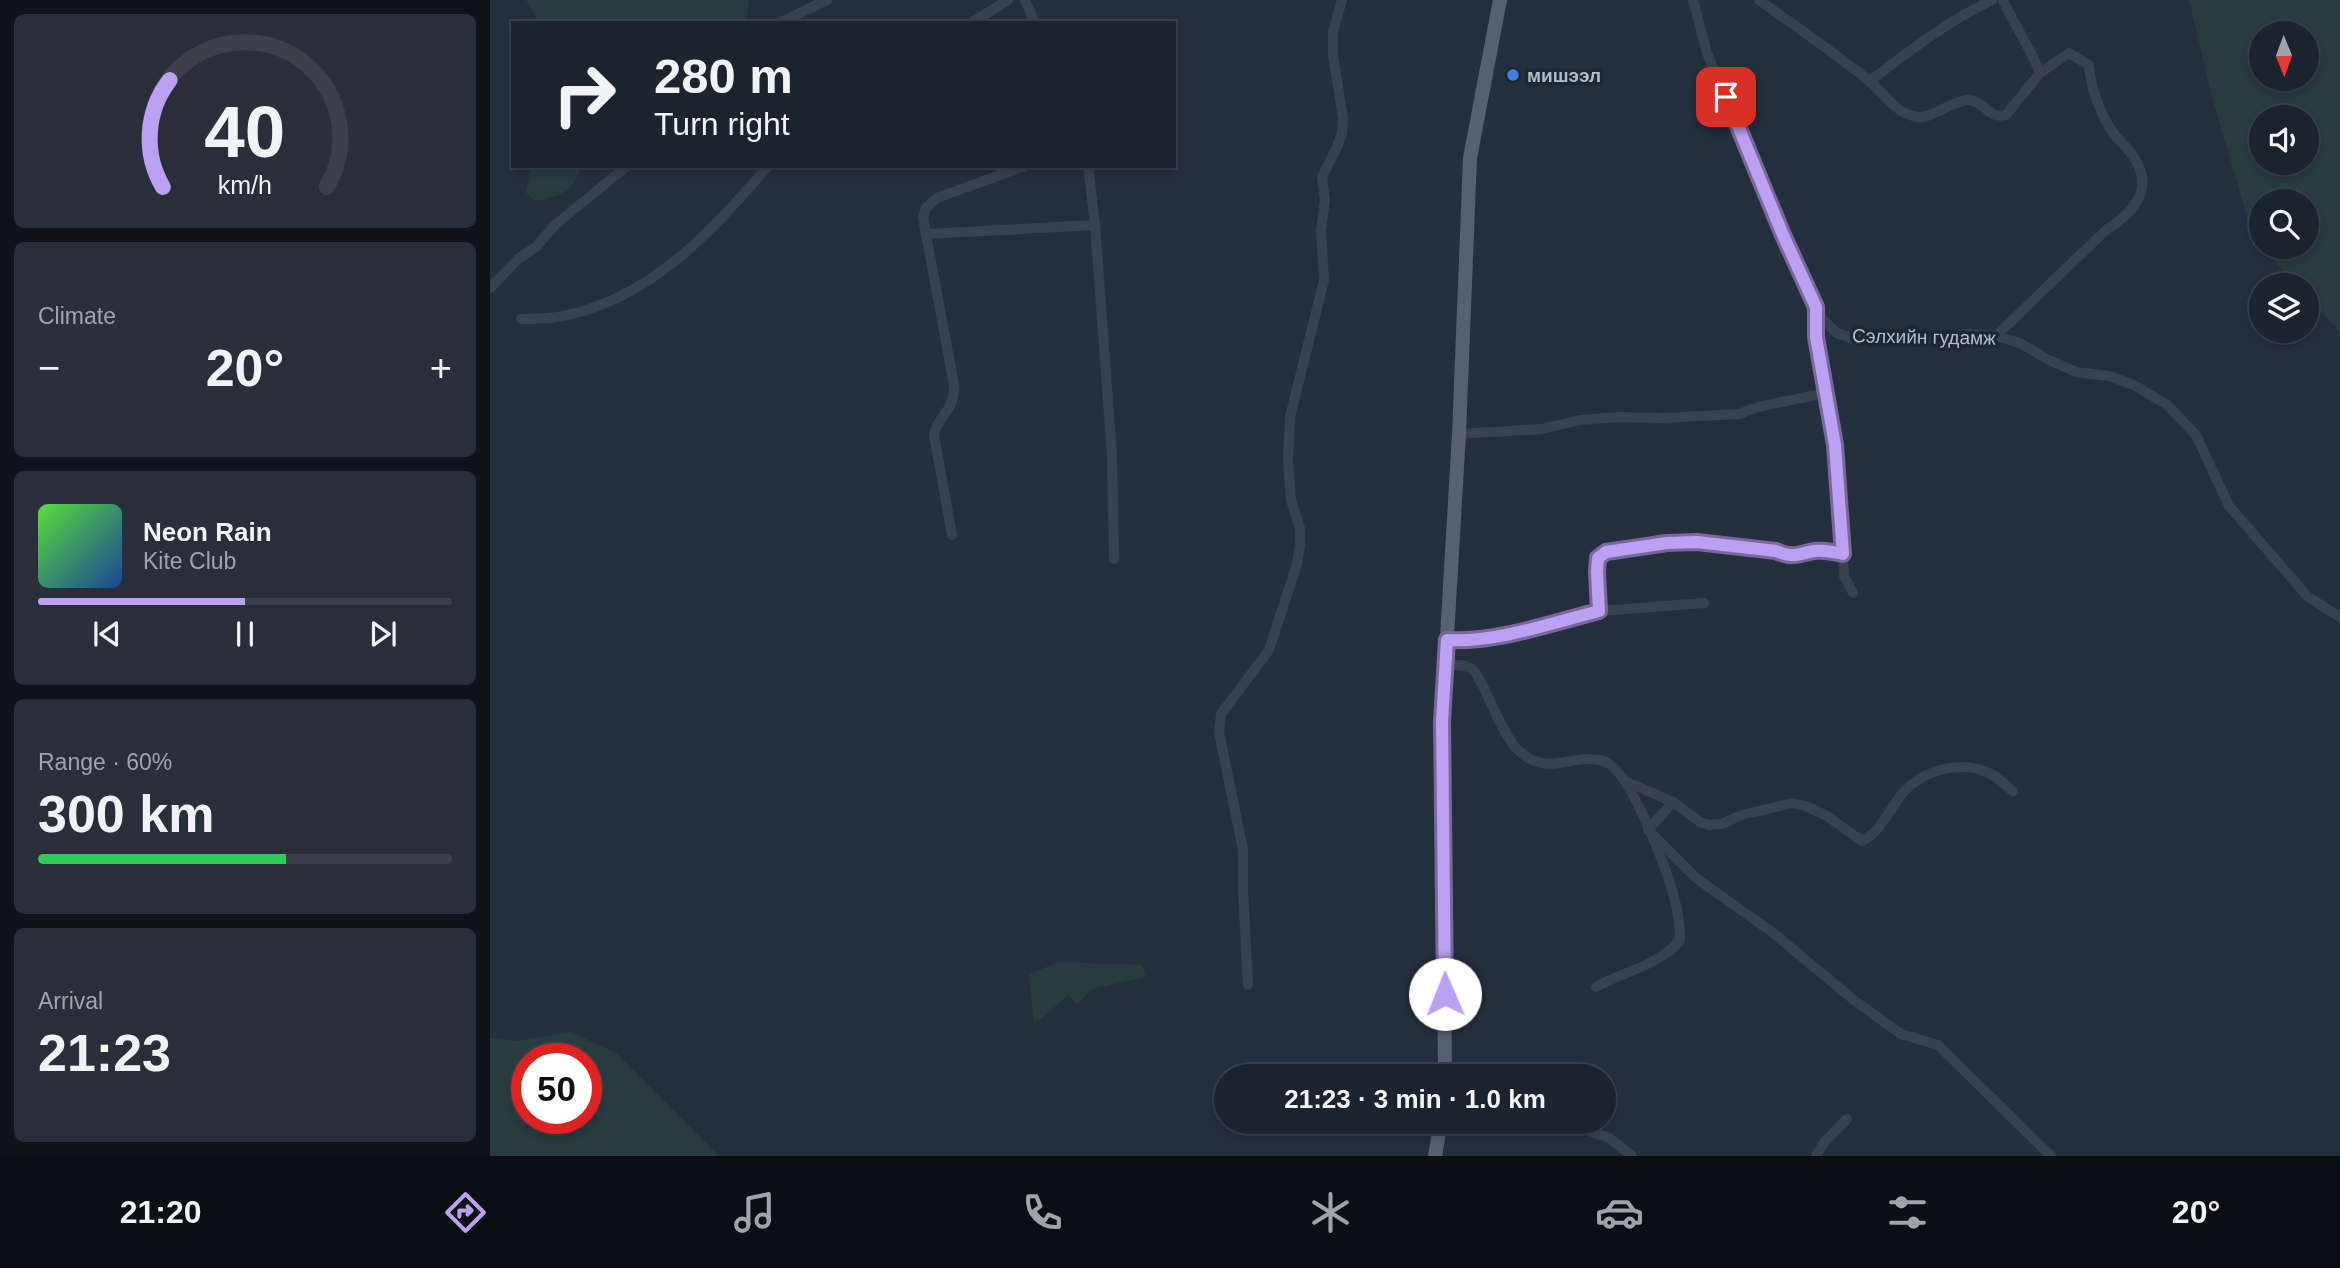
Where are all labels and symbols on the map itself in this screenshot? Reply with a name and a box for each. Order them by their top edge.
north arrow [2249,21,2319,91]
place label: мишээл [1527,65,1601,86]
marker: мишээл [1505,67,1521,83]
pin [1696,67,1756,127]
street label: Сэлхийн гудамж [1852,325,1996,349]
position arrow [1408,957,1482,1031]
speed limit sign: 50 [511,1043,602,1134]

